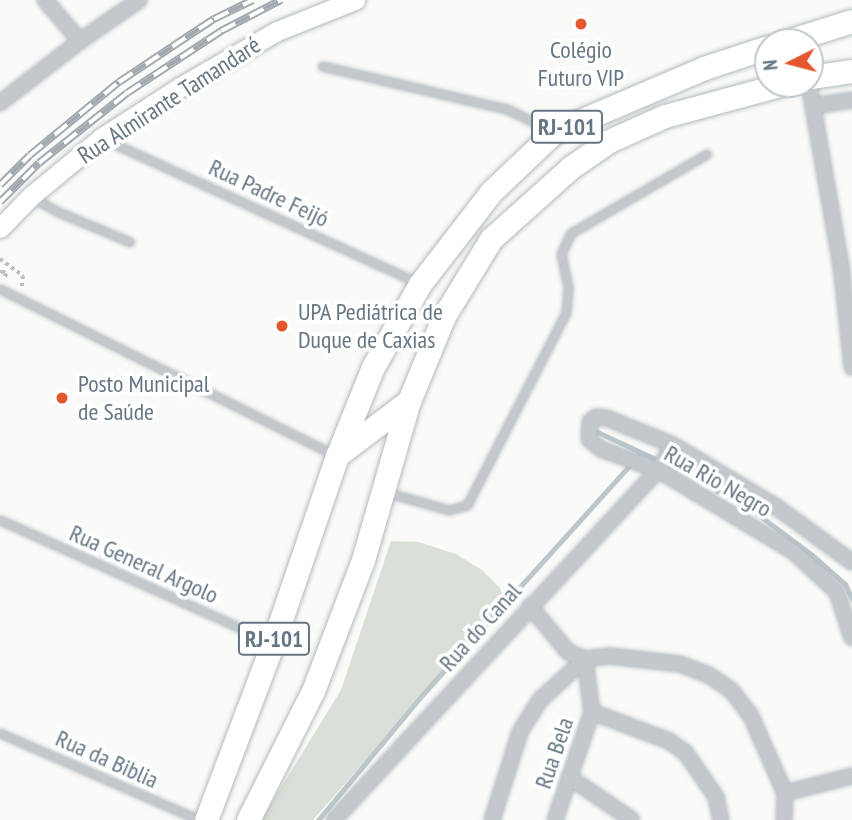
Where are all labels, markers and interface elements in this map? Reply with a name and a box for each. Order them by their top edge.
marker: Colégio Futuro VIP [573,16,589,32]
north arrow [754,28,824,98]
street label: Rua Almirante Tamandaré [72,30,266,170]
place label: Colégio Futuro VIP [538,36,624,92]
text: N [758,59,783,71]
road number: RJ-101 [530,108,604,146]
street label: Rua Padre Feijó [204,153,334,233]
place label: UPA Pediátrica de Duque de Caxias [298,298,444,354]
marker: UPA Pediátrica de Duque de Caxias [272,316,292,336]
place label: Posto Municipal de Saúde [78,370,209,426]
marker: Posto Municipal de Saúde [52,388,72,408]
street label: Rua Rio Negro [659,439,777,523]
street label: Rua General Argolo [65,518,223,610]
street label: Rua do Canal [433,577,527,677]
road number: RJ-101 [237,620,311,659]
street label: Rua Bela [528,714,580,792]
street label: Rua da Biblia [51,724,163,794]

